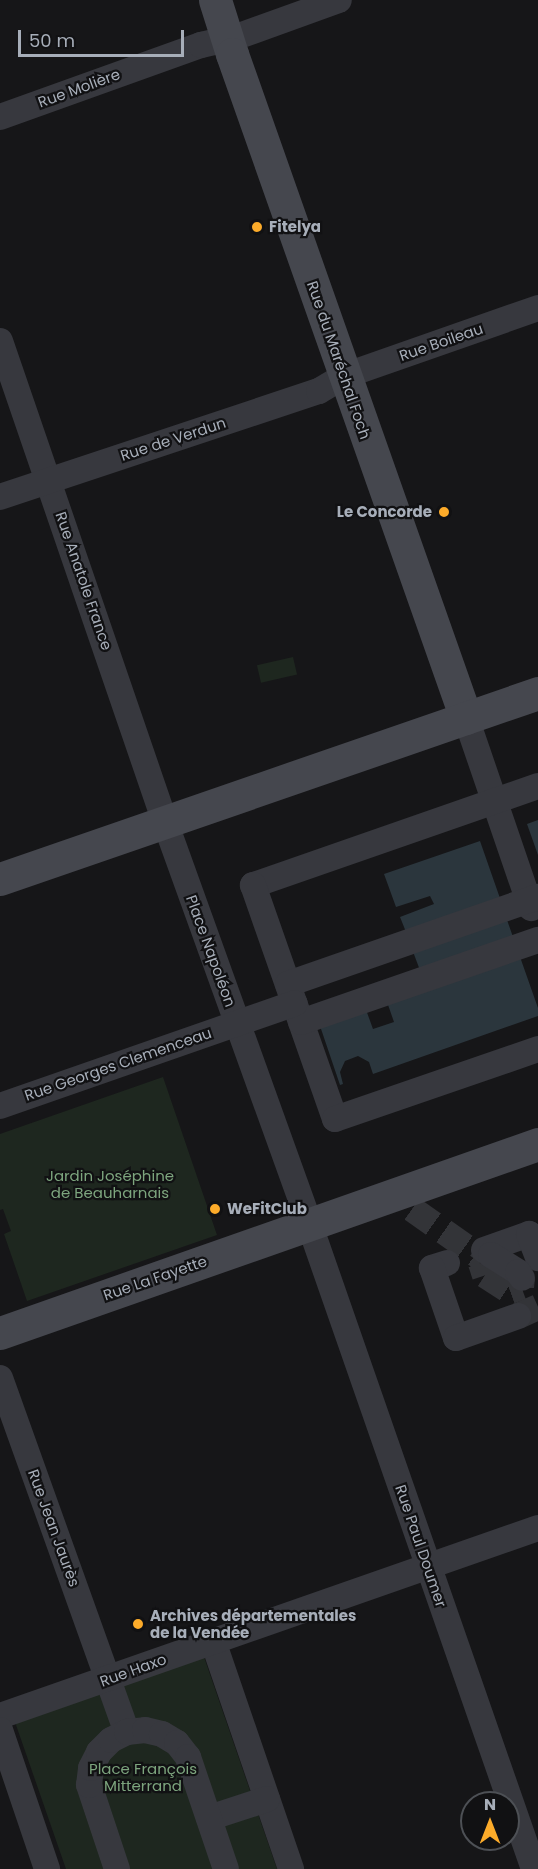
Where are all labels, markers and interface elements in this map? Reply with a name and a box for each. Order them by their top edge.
scale bar [21,18,188,56]
text: 50 m [29,28,75,53]
street label: Rue Molière [35,65,123,111]
place label: Fitelya [269,218,321,236]
marker: Fitelya [250,220,264,234]
street label: Rue du Maréchal Foch [303,279,375,441]
street label: Rue Boileau [397,319,485,365]
street label: Rue de Verdun [118,413,228,465]
place label: Le Concorde [337,503,432,521]
marker: Le Concorde [437,505,451,519]
street label: Rue Anatole France [52,509,116,653]
street label: Place Napoléon [182,893,240,1009]
street label: Rue Georges Clemenceau [22,1023,214,1105]
park label: Jardin Joséphine de Beauharnais [46,1166,174,1201]
place label: WeFitClub [227,1200,307,1218]
marker: WeFitClub [208,1202,222,1216]
street label: Rue La Fayette [101,1252,209,1304]
street label: Rue Jean Jaurès [24,1467,84,1589]
street label: Rue Paul Doumer [392,1482,450,1610]
place label: Archives départementales de la Vendée [150,1606,356,1641]
marker: Archives départementales de la Vendée [131,1617,145,1631]
street label: Rue Haxo [97,1650,169,1690]
park label: Place François Mitterrand [89,1759,197,1794]
north arrow [460,1791,520,1851]
text: N [484,1793,496,1816]

